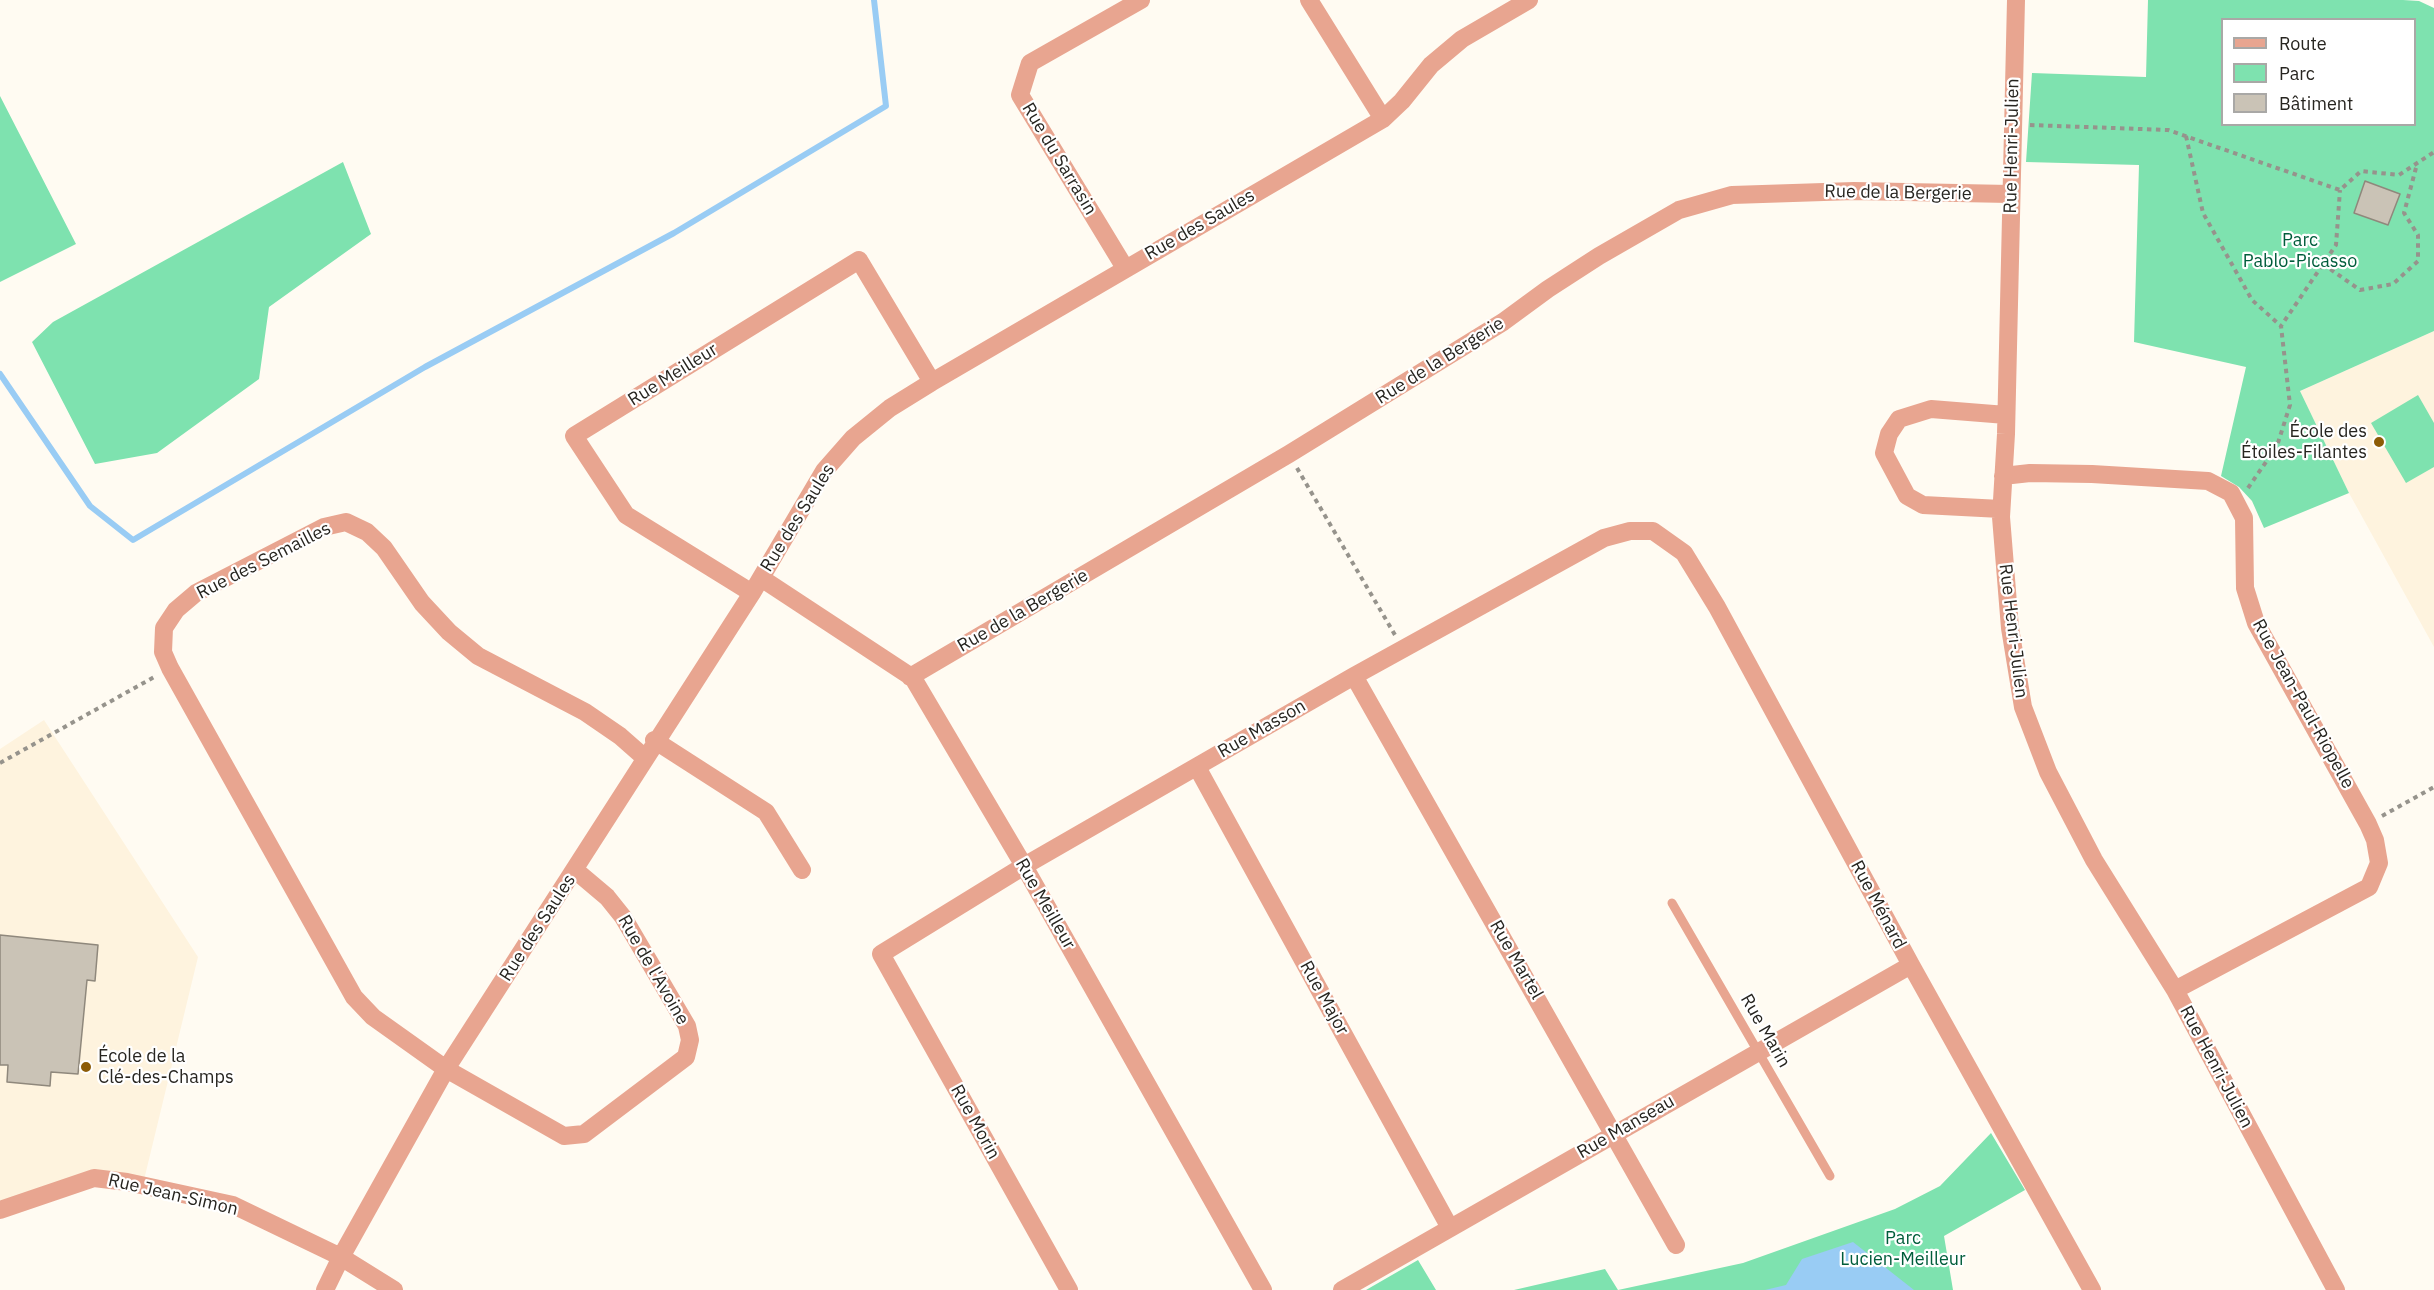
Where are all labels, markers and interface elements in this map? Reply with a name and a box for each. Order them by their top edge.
legend [2221,18,2416,126]
text: Route [2279,32,2327,55]
text: Parc [2279,62,2315,85]
street label: Rue Henri-Julien [2000,78,2024,214]
text: Bâtiment [2279,92,2353,115]
street label: Rue du Sarrasin [1017,99,1101,219]
street label: Rue de la Bergerie [1824,181,1972,205]
street label: Rue des Saules [1141,185,1259,265]
park label: Parc Pablo-Picasso [2243,230,2357,272]
street label: Rue de la Bergerie [1372,313,1508,409]
street label: Rue Meilleur [624,339,722,411]
place label: École des Étoiles-Filantes [2241,421,2367,464]
marker: École des Étoiles-Filantes [2372,435,2386,449]
street label: Rue des Saules [756,460,840,576]
street label: Rue des Semailles [193,518,335,604]
street label: Rue Henri-Julien [1994,563,2032,699]
street label: Rue de la Bergerie [954,565,1092,657]
street label: Rue Jean-Paul-Riopelle [2247,615,2359,793]
street label: Rue Masson [1214,695,1310,763]
street label: Rue Meilleur [1010,855,1080,953]
street label: Rue Ménard [1846,857,1910,953]
street label: Rue des Saules [495,871,581,985]
street label: Rue de l'Avoine [613,911,693,1029]
street label: Rue Martel [1485,917,1547,1003]
street label: Rue Major [1295,957,1353,1039]
street label: Rue Marin [1735,990,1795,1072]
street label: Rue Henri-Julien [2175,1002,2257,1132]
place label: École de la Clé-des-Champs [98,1046,234,1088]
marker: École de la Clé-des-Champs [79,1060,93,1074]
street label: Rue Morin [946,1081,1004,1163]
street label: Rue Manseau [1573,1090,1679,1164]
street label: Rue Jean-Simon [106,1170,240,1220]
park label: Parc Lucien-Meilleur [1840,1228,1966,1270]

